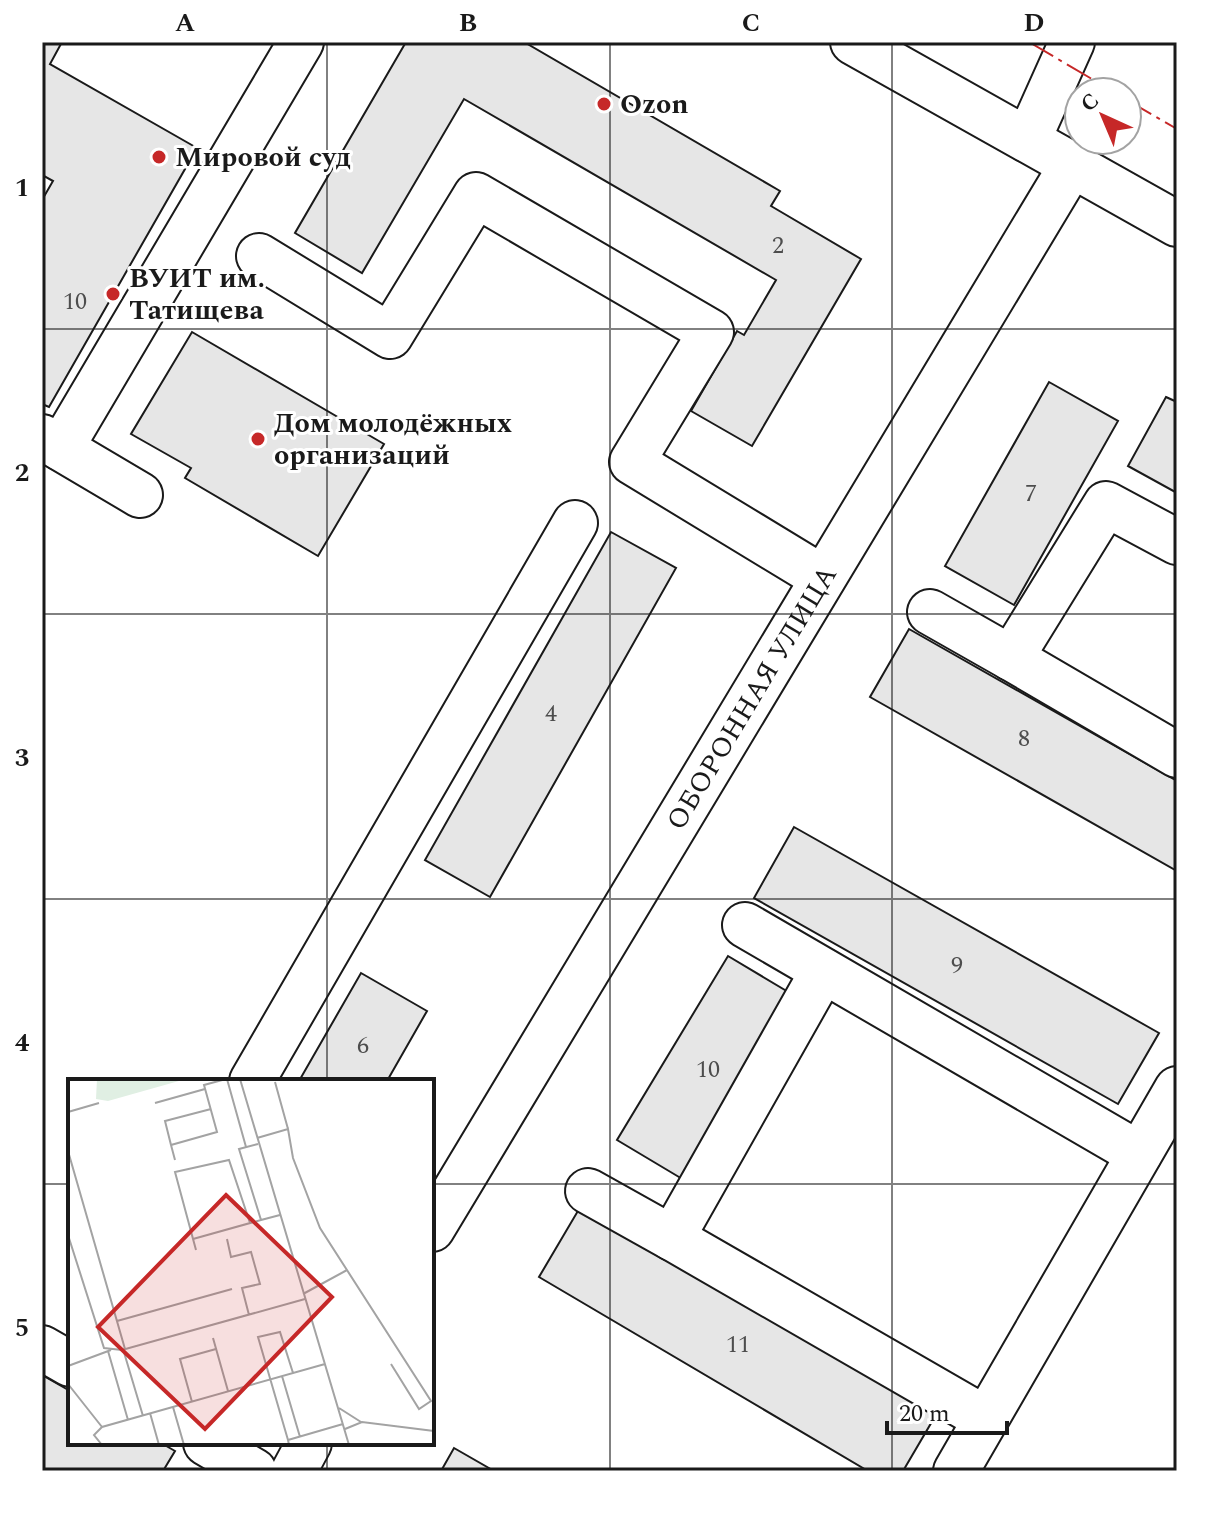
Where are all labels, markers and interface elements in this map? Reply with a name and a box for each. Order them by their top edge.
text: A [175,3,195,43]
text: B [459,3,477,43]
text: C [742,3,760,43]
text: D [1024,3,1044,43]
north arrow [1063,76,1143,156]
place label: Ozon [620,83,689,126]
text: С [1073,85,1107,120]
marker: Ozon [595,95,613,113]
place label: Мировой суд [175,136,351,179]
marker: Мировой суд [150,148,168,166]
text: 1 [15,168,29,208]
house number: 2 [772,228,784,264]
place label: ВУИТ им. Татищева [129,257,265,332]
house number: 10 [63,284,87,320]
marker: ВУИТ им. Татищева [104,285,122,303]
place label: Дом молодёжных организаций [274,402,512,477]
marker: Дом молодёжных организаций [249,430,267,448]
text: 2 [15,453,29,493]
house number: 7 [1025,476,1037,512]
street label: ОБОРОННАЯ УЛИЦА [655,557,848,838]
house number: 4 [545,696,557,732]
house number: 8 [1018,721,1030,757]
text: 3 [15,738,29,778]
house number: 9 [951,948,963,984]
text: 4 [15,1023,30,1063]
house number: 6 [357,1028,369,1064]
house number: 10 [696,1052,720,1088]
inset map [68,1079,434,1445]
text: 5 [15,1308,29,1348]
house number: 11 [726,1327,750,1363]
scale bar [887,1385,1007,1435]
text: 20 m [899,1396,950,1432]

